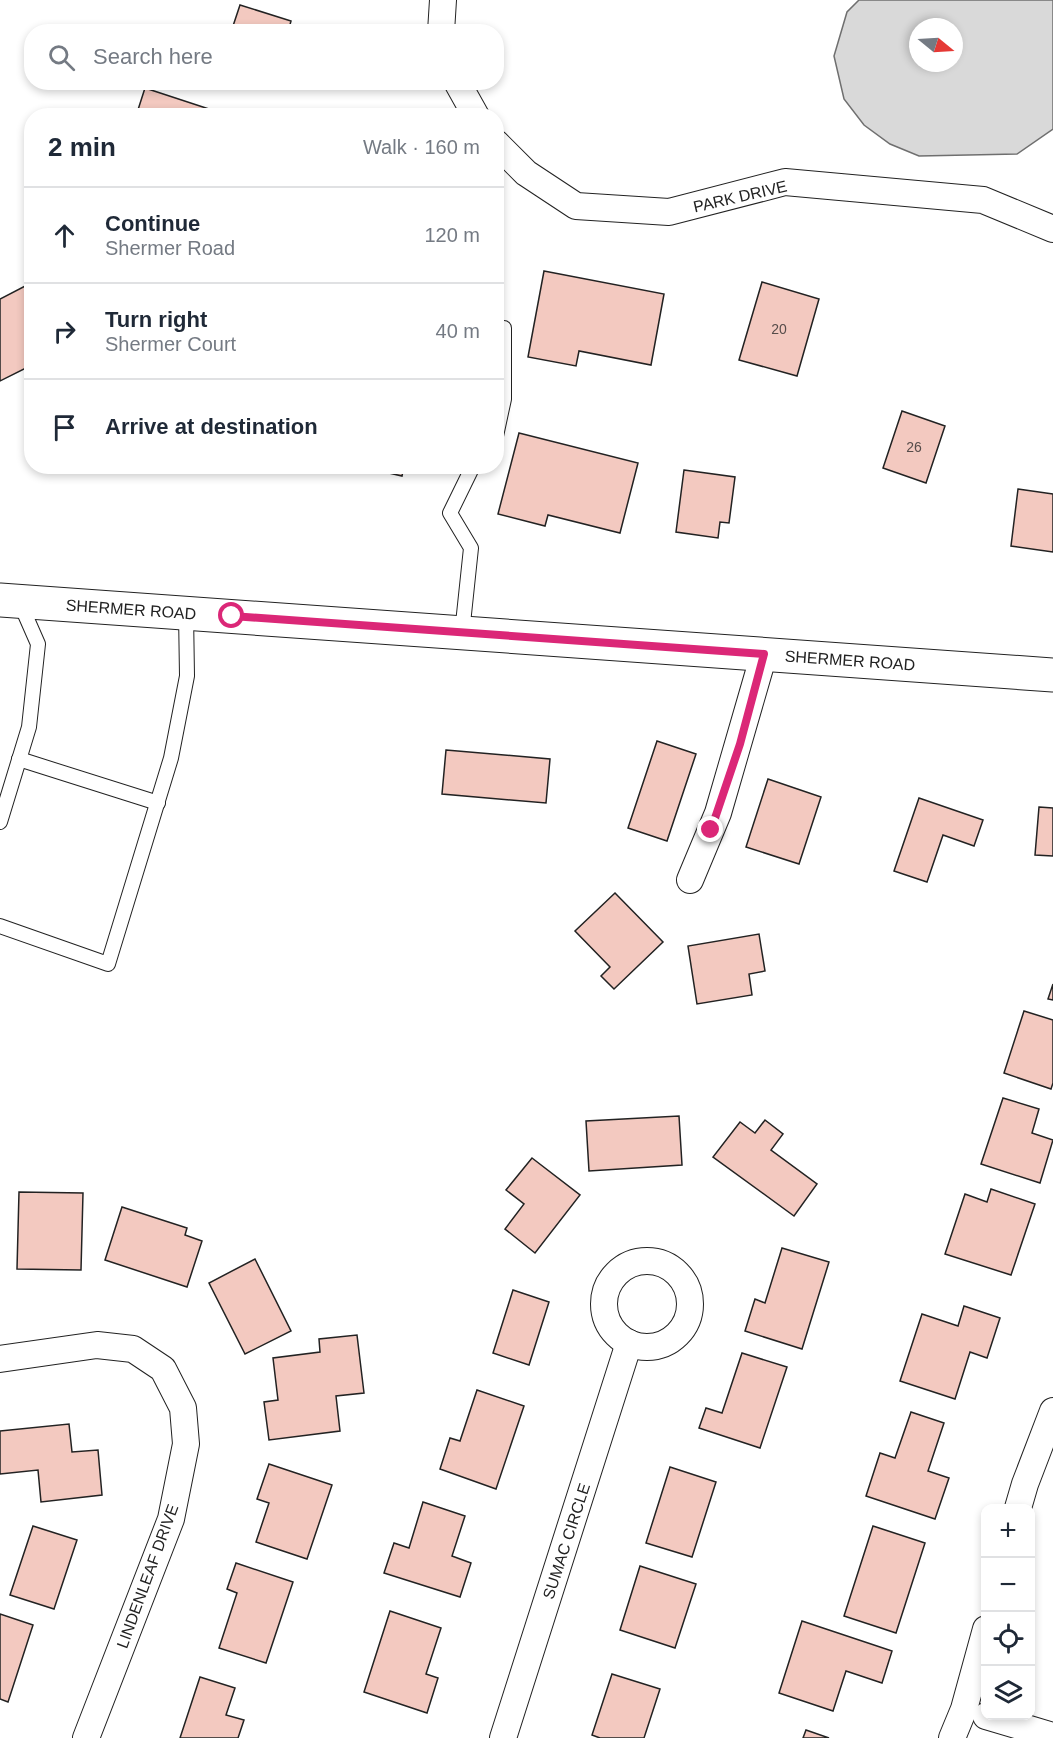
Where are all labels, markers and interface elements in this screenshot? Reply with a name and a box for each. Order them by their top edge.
north arrow [909,18,963,72]
search box [24,24,504,90]
icon: search [45,41,78,74]
text: Search here [93,44,213,69]
text: 2 min [48,132,116,162]
text: Walk · 160 m [363,136,480,158]
street label: PARK DRIVE [692,177,789,216]
text: Continue [105,211,200,236]
icon: ahead [48,219,81,252]
text: 120 m [424,224,480,246]
text: Shermer Road [105,237,235,259]
text: Turn right [105,307,207,332]
icon: right [48,315,81,348]
text: 40 m [436,320,480,342]
house number: 20 [771,321,787,337]
text: Shermer Court [105,333,236,355]
icon: arrive [48,411,81,444]
text: Arrive at destination [105,414,318,439]
house number: 26 [906,439,922,455]
street label: SHERMER ROAD [65,596,197,623]
route start [218,602,244,628]
street label: SHERMER ROAD [784,647,916,674]
route end [697,816,723,842]
street label: SUMAC CIRCLE [540,1481,593,1601]
street label: LINDENLEAF DRIVE [113,1502,181,1651]
map controls [981,1504,1035,1720]
button: + [981,1504,1035,1558]
button: − [981,1558,1035,1612]
button: locate [981,1612,1035,1666]
button: layers [981,1666,1035,1720]

